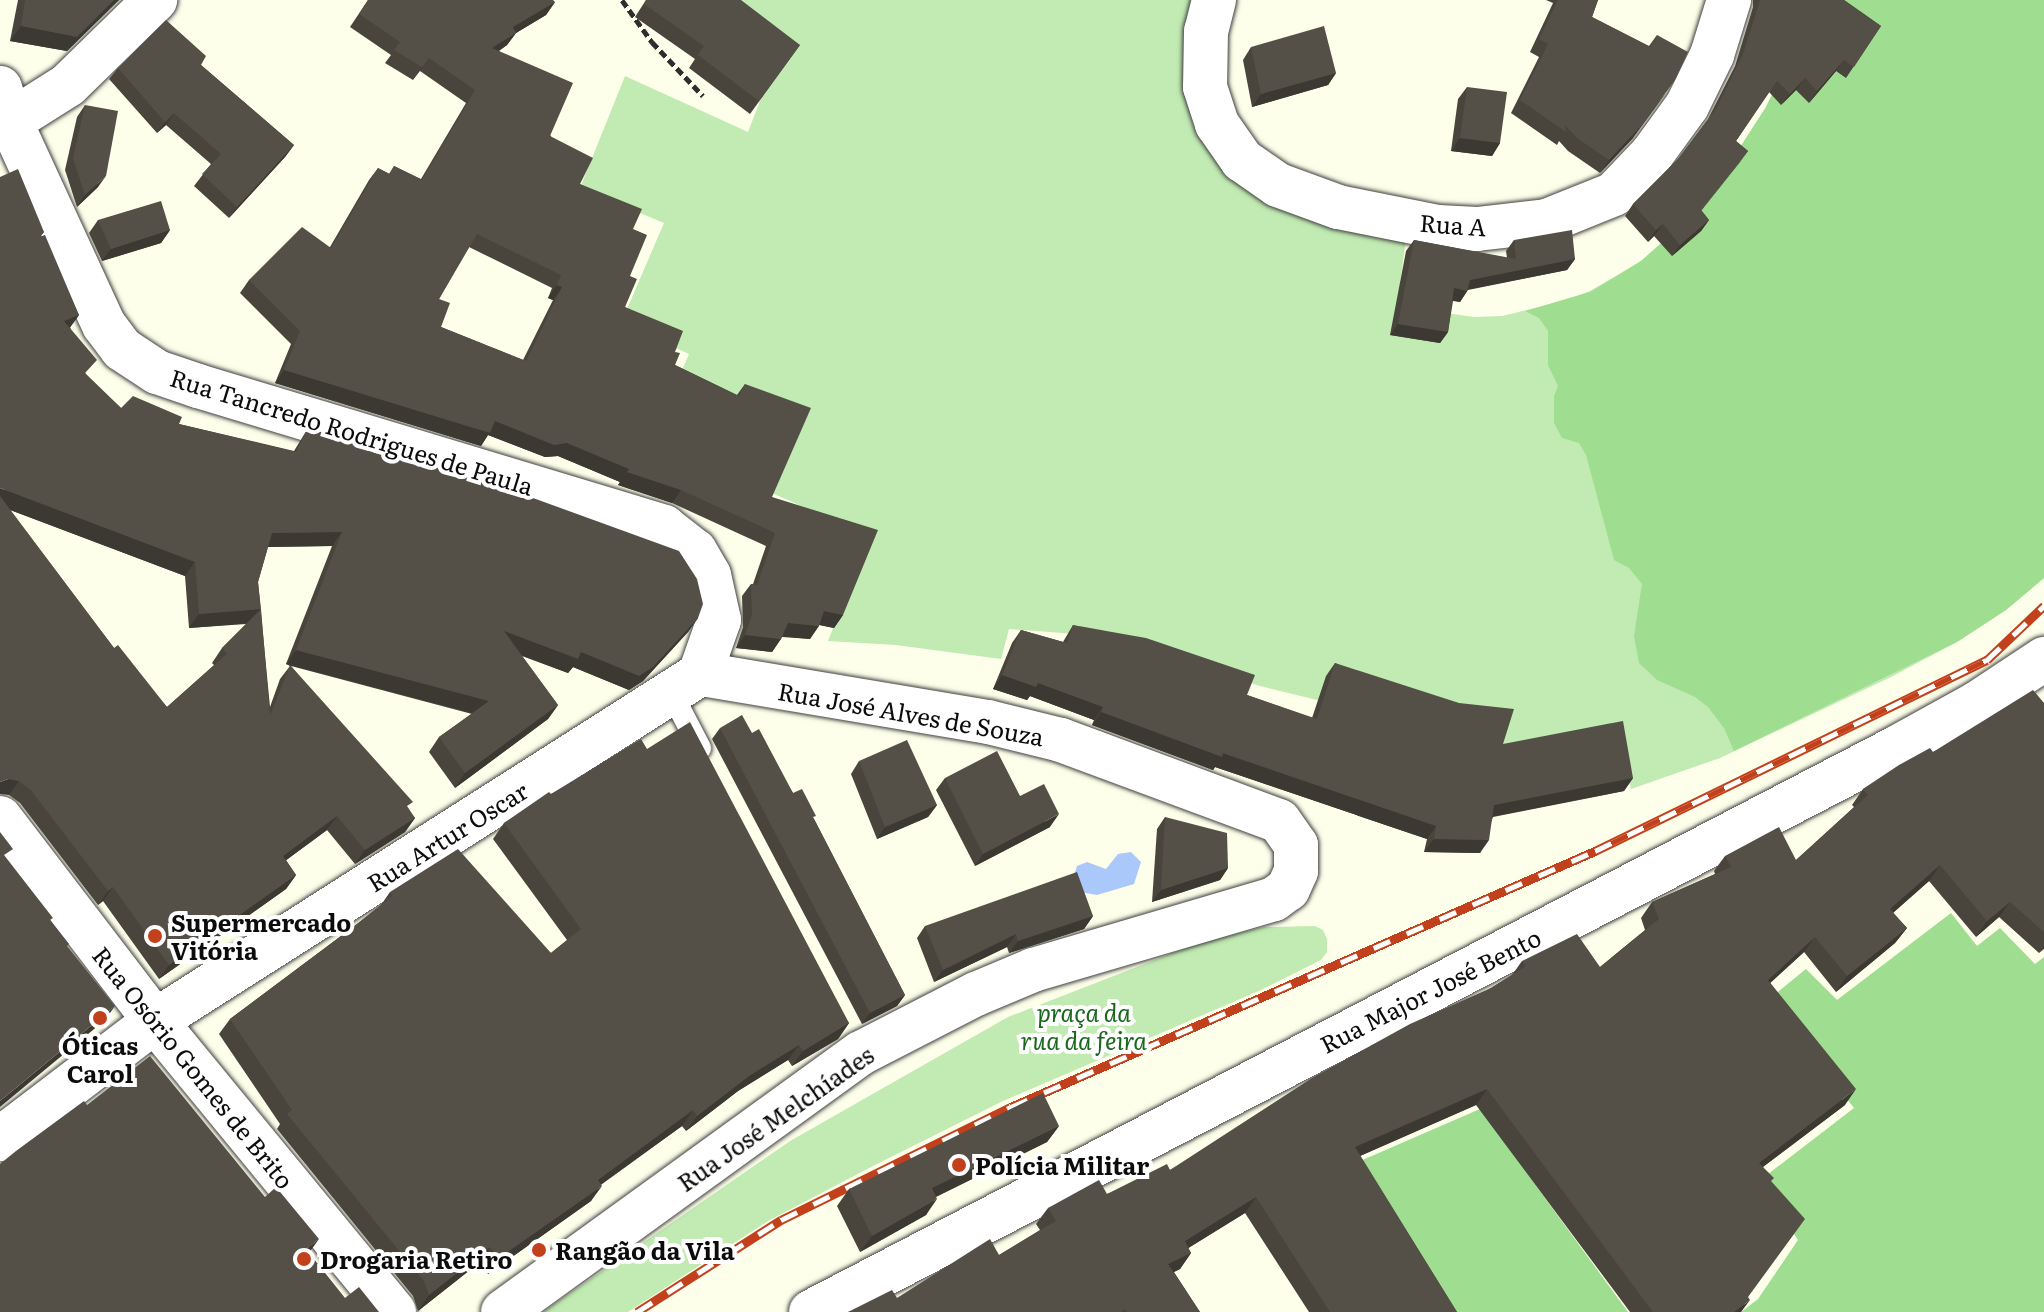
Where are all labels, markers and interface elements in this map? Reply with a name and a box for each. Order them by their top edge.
street label: Rua A [1419,207,1487,241]
street label: Rua Tancredo Rodrigues de Paula [167,362,537,500]
street label: Rua José Alves de Souza [776,675,1046,751]
street label: Rua Artur Oscar [361,775,533,897]
place label: Supermercado Vitória [171,908,351,964]
street label: Rua Major José Bento [1315,922,1545,1058]
marker: Supermercado Vitória [146,927,164,945]
street label: Rua Osório Gomes de Brito [87,940,301,1194]
park label: praça da rua da feira [1021,998,1147,1054]
marker: Óticas Carol [91,1009,109,1027]
place label: Óticas Carol [62,1031,138,1087]
street label: Rua José Melchíades [671,1039,879,1197]
place label: Polícia Militar [975,1151,1149,1179]
marker: Polícia Militar [950,1156,968,1174]
place label: Rangão da Vila [555,1236,735,1264]
marker: Rangão da Vila [530,1241,548,1259]
place label: Drogaria Retiro [320,1245,512,1273]
marker: Drogaria Retiro [295,1250,313,1268]

